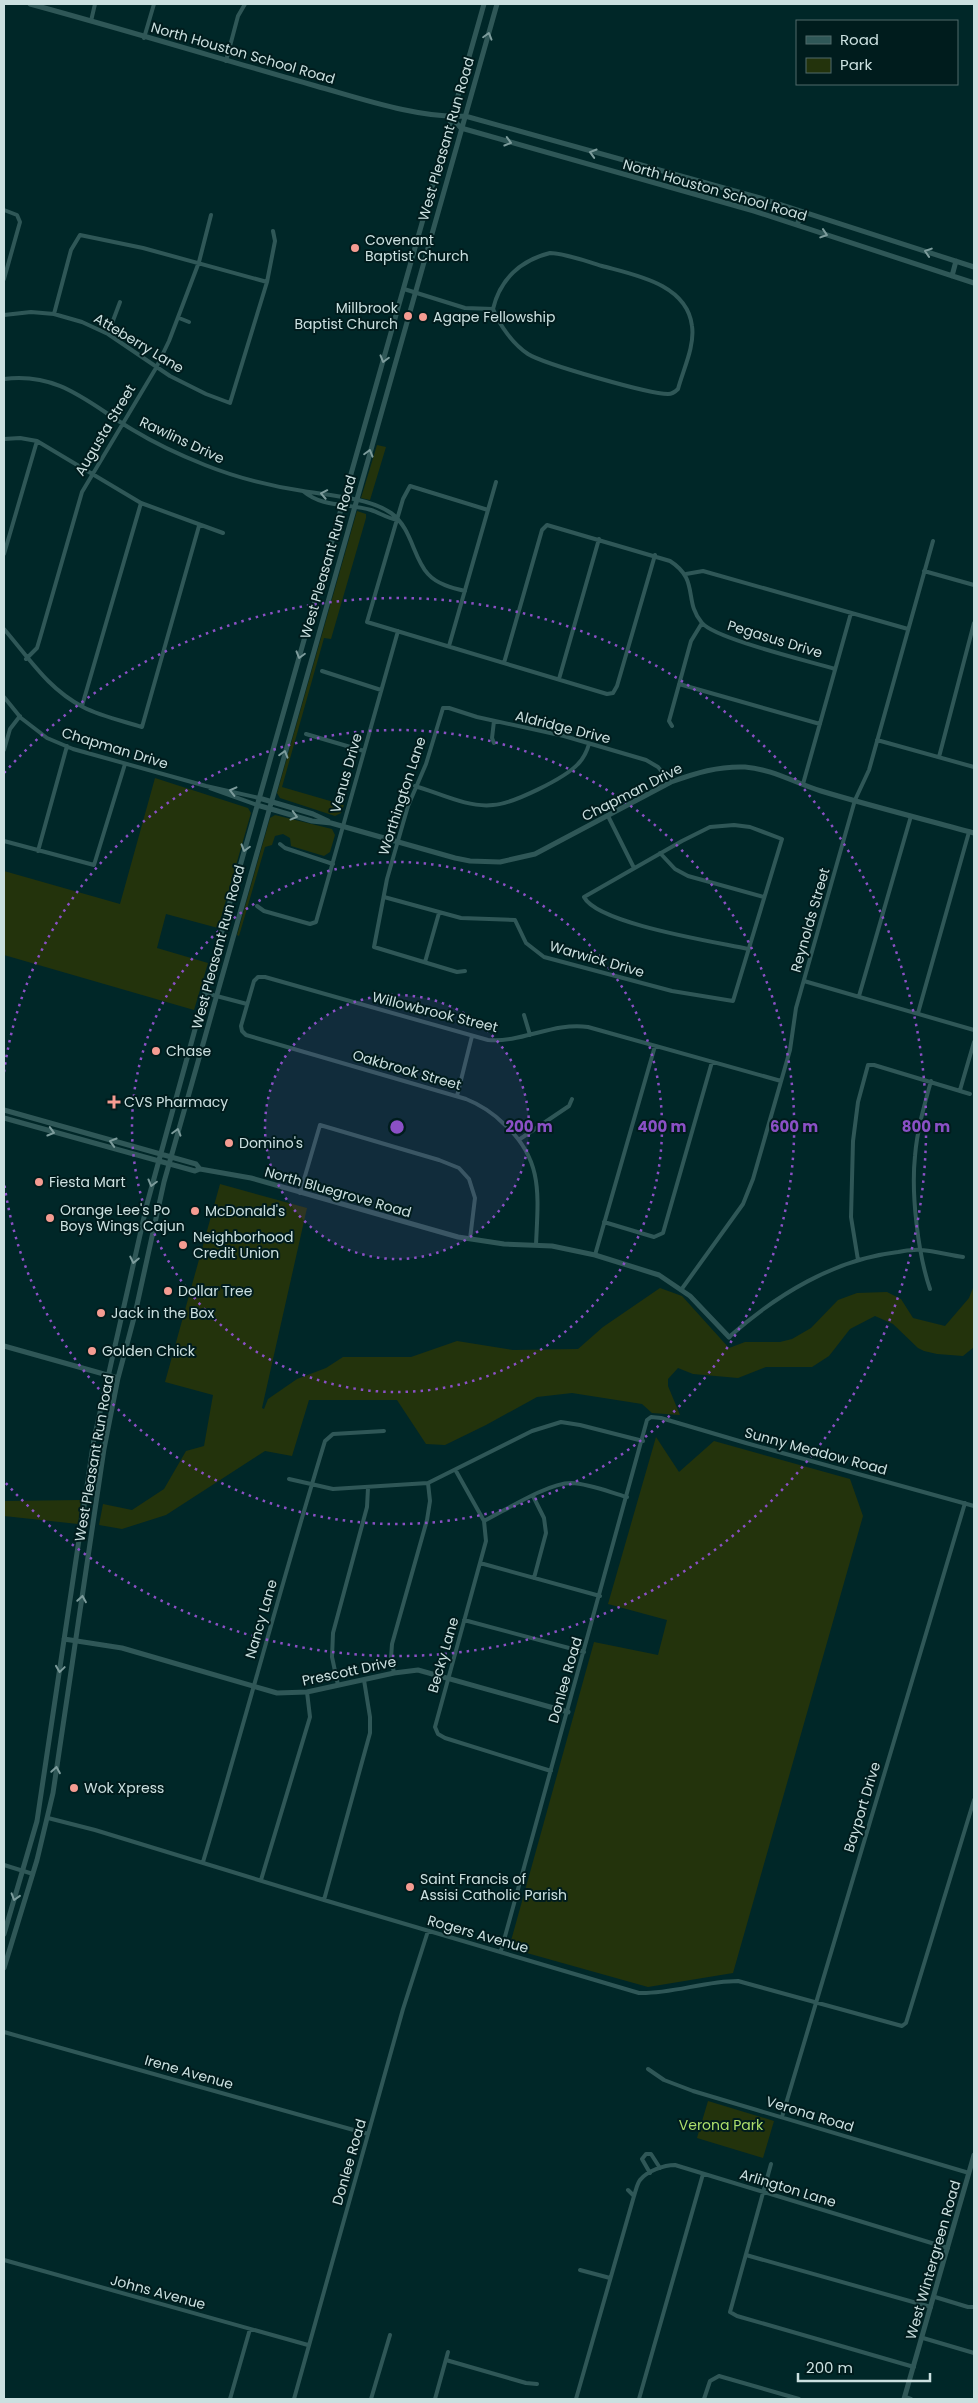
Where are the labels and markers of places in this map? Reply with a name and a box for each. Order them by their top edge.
place label: Covenant Baptist Church [365,230,469,266]
marker: Covenant Baptist Church [349,242,361,254]
place label: Millbrook Baptist Church [294,298,399,334]
place label: Agape Fellowship [433,307,556,327]
marker: Millbrook Baptist Church [402,310,414,322]
marker: Agape Fellowship [417,311,429,323]
place label: Chase [166,1041,212,1061]
marker: Chase [150,1045,162,1057]
place label: CVS Pharmacy [124,1092,228,1112]
marker: CVS Pharmacy [108,1096,120,1108]
centre of rings [388,1118,406,1136]
place label: Domino's [239,1133,303,1153]
marker: Domino's [223,1137,235,1149]
place label: Fiesta Mart [49,1172,126,1192]
marker: Fiesta Mart [33,1176,45,1188]
place label: Orange Lee's Po Boys Wings Cajun [60,1200,185,1236]
place label: McDonald's [205,1201,285,1221]
marker: McDonald's [189,1205,201,1217]
marker: Orange Lee's Po Boys Wings Cajun [44,1212,56,1224]
place label: Neighborhood Credit Union [193,1227,293,1263]
marker: Neighborhood Credit Union [177,1239,189,1251]
place label: Dollar Tree [178,1281,253,1301]
marker: Dollar Tree [162,1285,174,1297]
place label: Jack in the Box [111,1303,214,1323]
marker: Jack in the Box [95,1307,107,1319]
place label: Golden Chick [102,1341,196,1361]
marker: Golden Chick [86,1345,98,1357]
place label: Wok Xpress [84,1778,164,1798]
marker: Wok Xpress [68,1782,80,1794]
place label: Saint Francis of Assisi Catholic Parish [420,1869,567,1905]
marker: Saint Francis of Assisi Catholic Parish [404,1881,416,1893]

